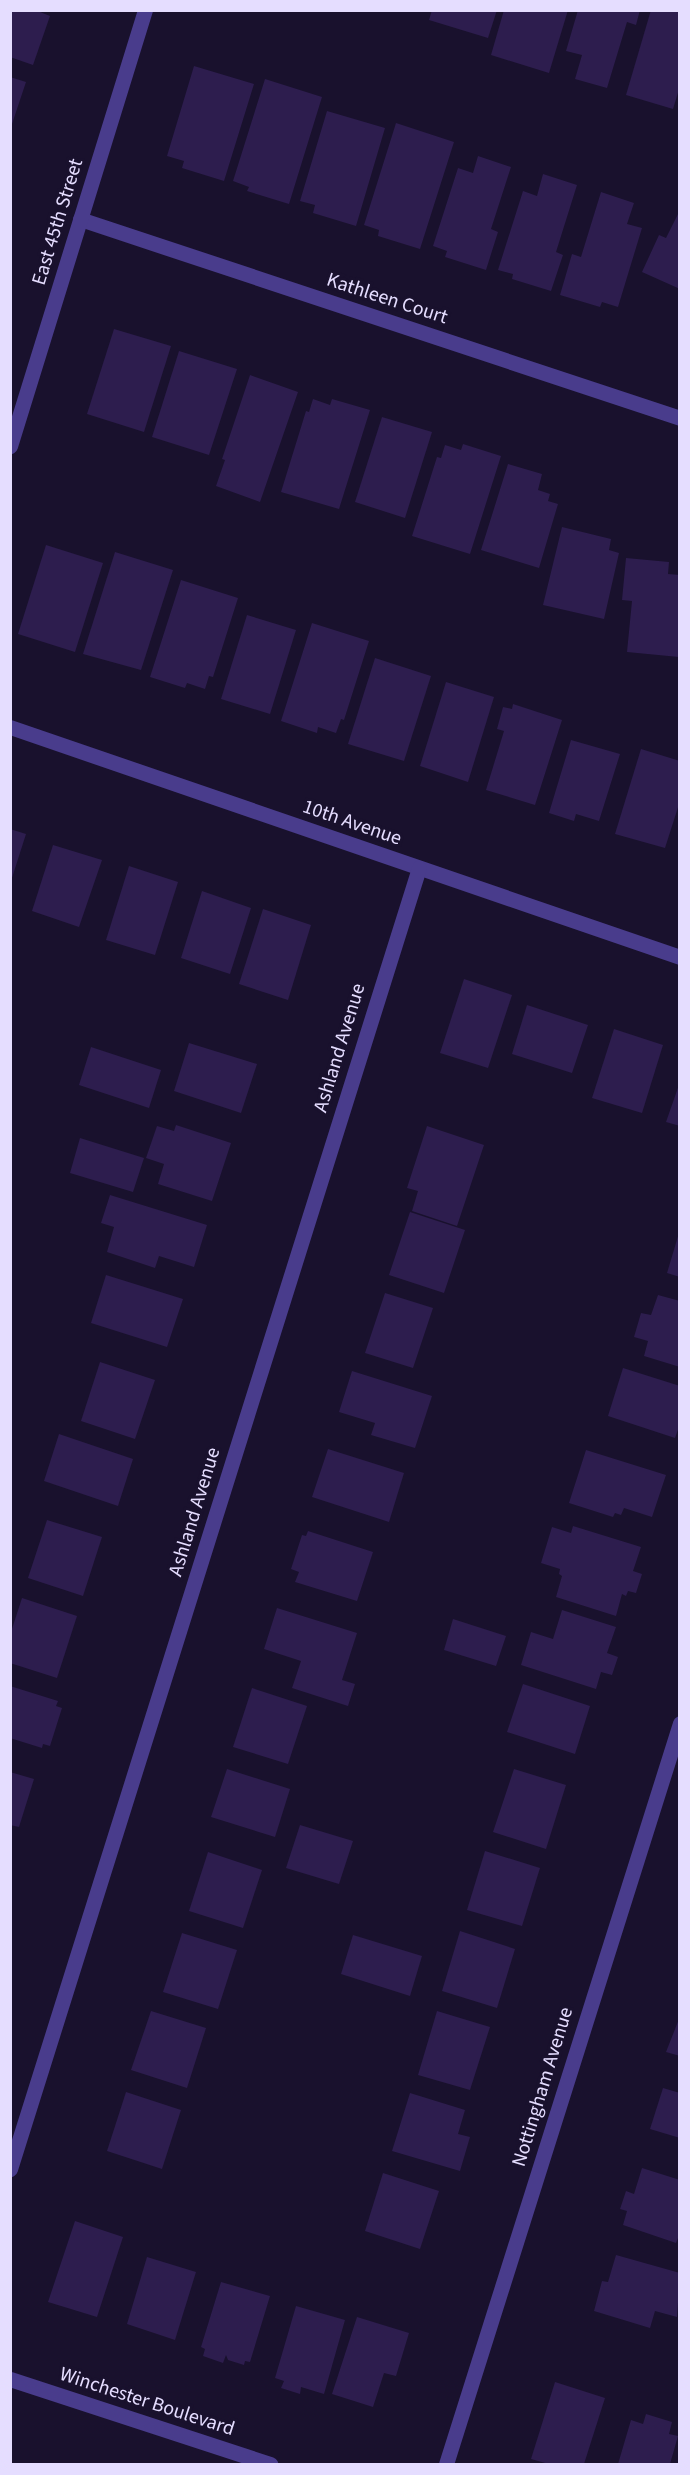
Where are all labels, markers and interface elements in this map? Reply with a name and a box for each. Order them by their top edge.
street label: East 45th Street [27,156,89,288]
street label: Kathleen Court [323,268,451,330]
street label: 10th Avenue [299,795,405,851]
street label: Ashland Avenue [309,981,371,1115]
street label: Ashland Avenue [164,1445,226,1579]
street label: Nottingham Avenue [507,2004,579,2170]
street label: Winchester Boulevard [57,2362,237,2442]

